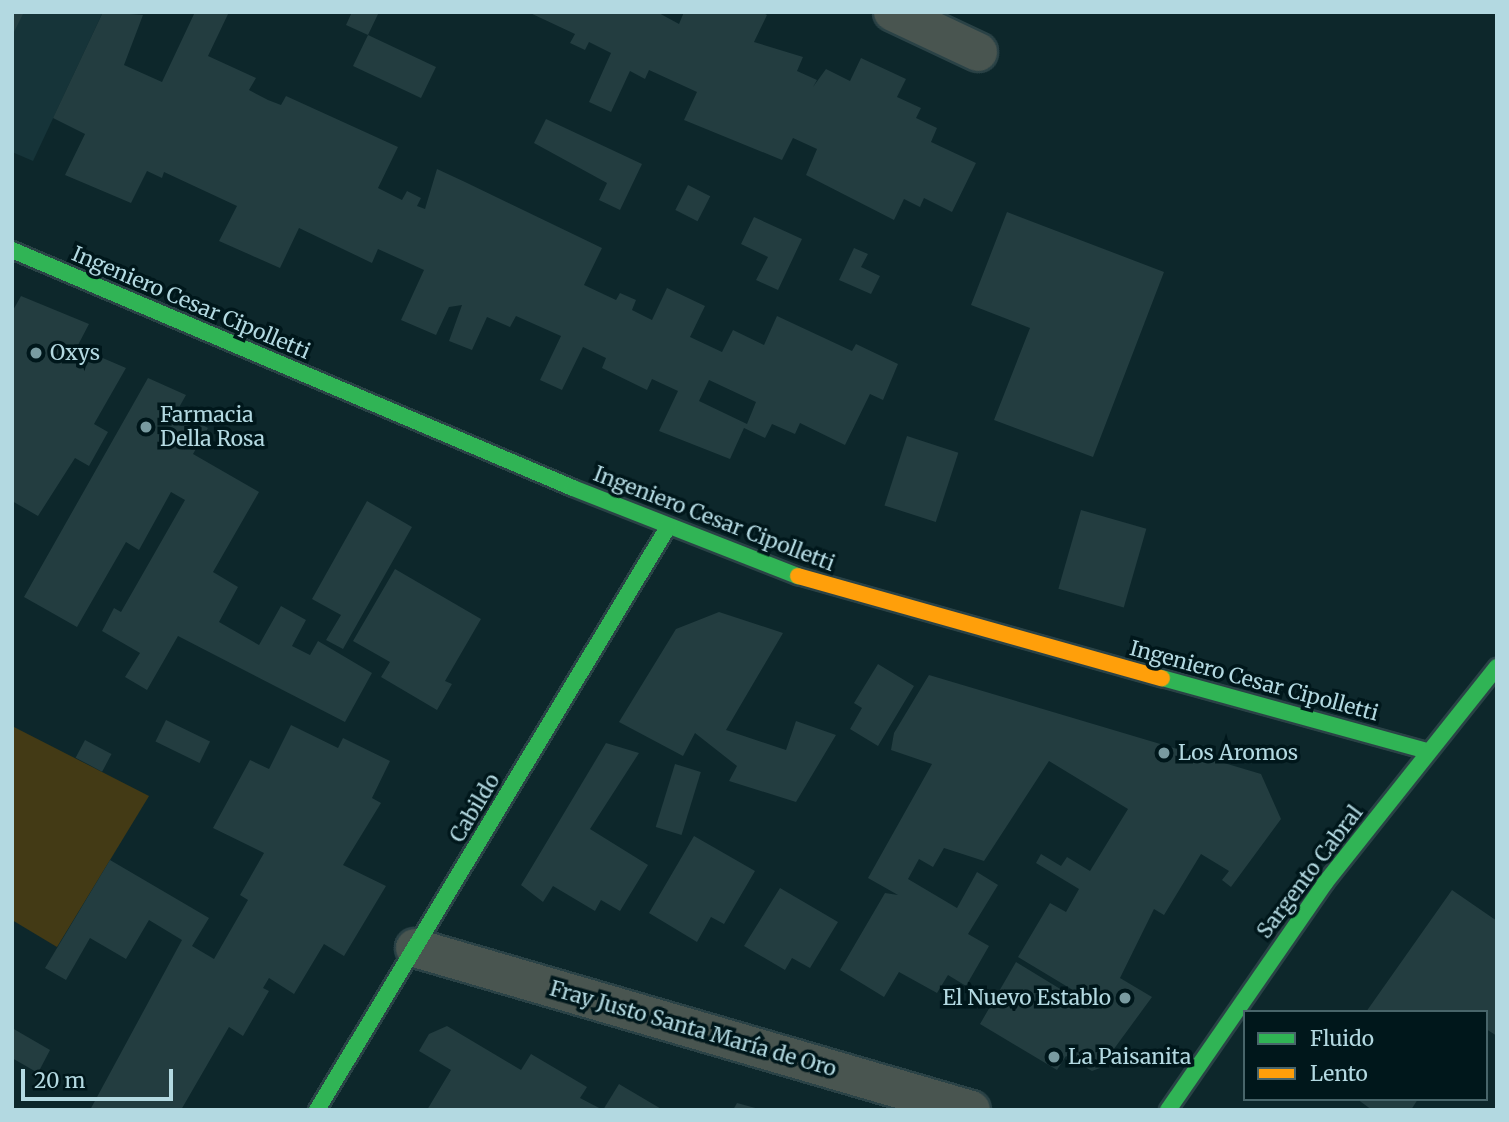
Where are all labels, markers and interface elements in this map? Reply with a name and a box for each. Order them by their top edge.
street label: Ingeniero Cesar Cipolletti [68,241,314,365]
place label: Oxys [50,340,100,366]
marker: Oxys [28,345,44,361]
place label: Farmacia Della Rosa [160,402,265,452]
marker: Farmacia Della Rosa [138,419,154,435]
street label: Ingeniero Cesar Cipolletti [590,461,838,577]
street label: Ingeniero Cesar Cipolletti [1127,636,1381,726]
place label: Los Aromos [1178,740,1298,766]
marker: Los Aromos [1156,745,1172,761]
street label: Cabildo [445,769,505,847]
street label: Sargento Cabral [1252,801,1368,943]
street label: Fray Justo Santa María de Oro [547,976,839,1082]
place label: El Nuevo Establo [942,985,1111,1011]
marker: El Nuevo Establo [1117,990,1133,1006]
legend [1243,1010,1488,1101]
text: Fluido [1310,1025,1374,1052]
place label: La Paisanita [1068,1044,1191,1070]
marker: La Paisanita [1046,1049,1062,1065]
scale bar [24,1056,177,1100]
text: Lento [1310,1060,1368,1087]
text: 20 m [34,1067,85,1094]

